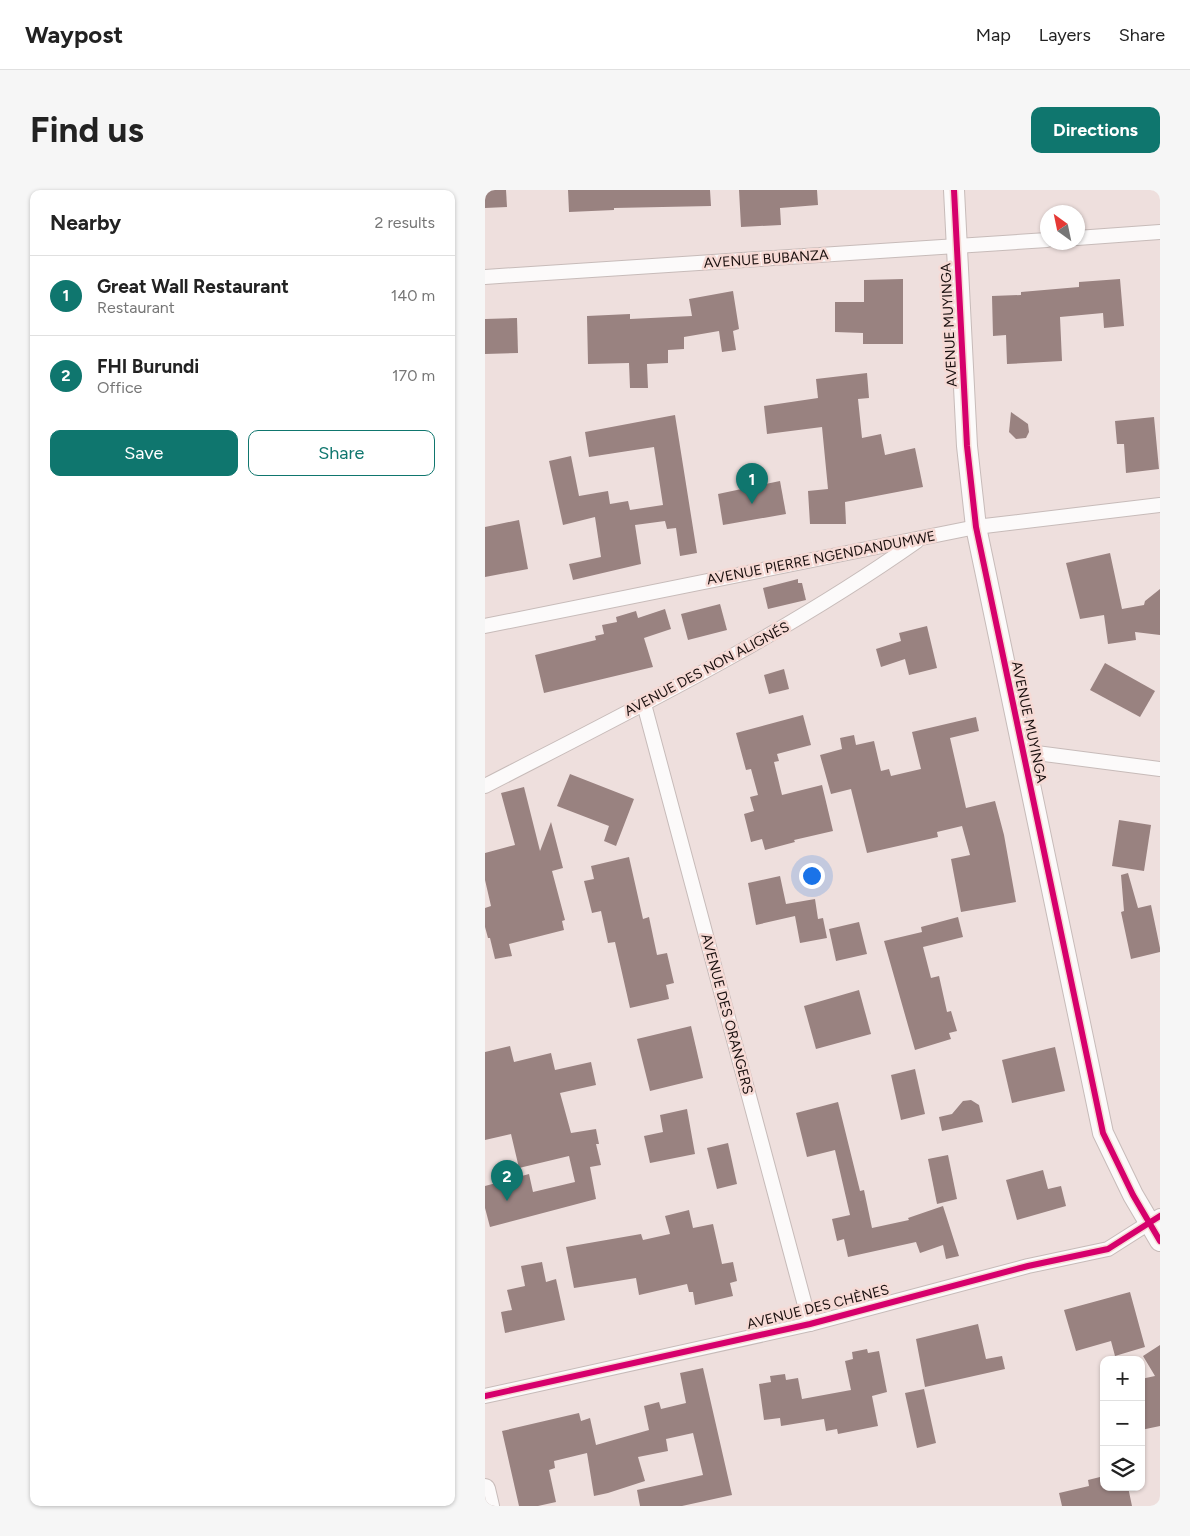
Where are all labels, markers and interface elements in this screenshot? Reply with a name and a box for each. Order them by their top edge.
text: Waypost [25,20,123,49]
text: Map [976,24,1011,46]
text: Layers [1039,24,1091,46]
text: Share [1119,24,1165,46]
button: Directions [1031,107,1160,153]
text: Find us [30,109,144,151]
north arrow [1040,205,1085,250]
text: Nearby [50,210,121,235]
text: 2 results [375,213,435,232]
street label: AVENUE BUBANZA [703,246,830,272]
street label: AVENUE MUYINGA [937,262,961,387]
text: Great Wall Restaurant [97,275,289,298]
text: 1 [63,286,69,305]
text: 140 m [391,286,435,305]
text: Restaurant [97,298,175,317]
text: FHI Burundi [97,355,199,378]
text: 2 [61,366,71,385]
text: 170 m [392,366,435,385]
text: Office [97,378,142,397]
button: Save [50,430,238,476]
button: Share [248,430,435,476]
pin: 1 [736,463,768,504]
street label: AVENUE PIERRE NGENDANDUMWE [705,527,937,589]
street label: AVENUE DES NON ALIGNÉS [622,618,792,720]
street label: AVENUE MUYINGA [1008,660,1050,785]
your location [799,863,825,889]
street label: AVENUE DES ORANGERS [697,932,757,1096]
pin: 2 [491,1160,523,1201]
street label: AVENUE DES CHÈNES [745,1281,891,1333]
map controls [1100,1356,1145,1491]
button: + [1100,1356,1145,1401]
button: − [1100,1401,1145,1446]
button: layers [1100,1446,1145,1491]

